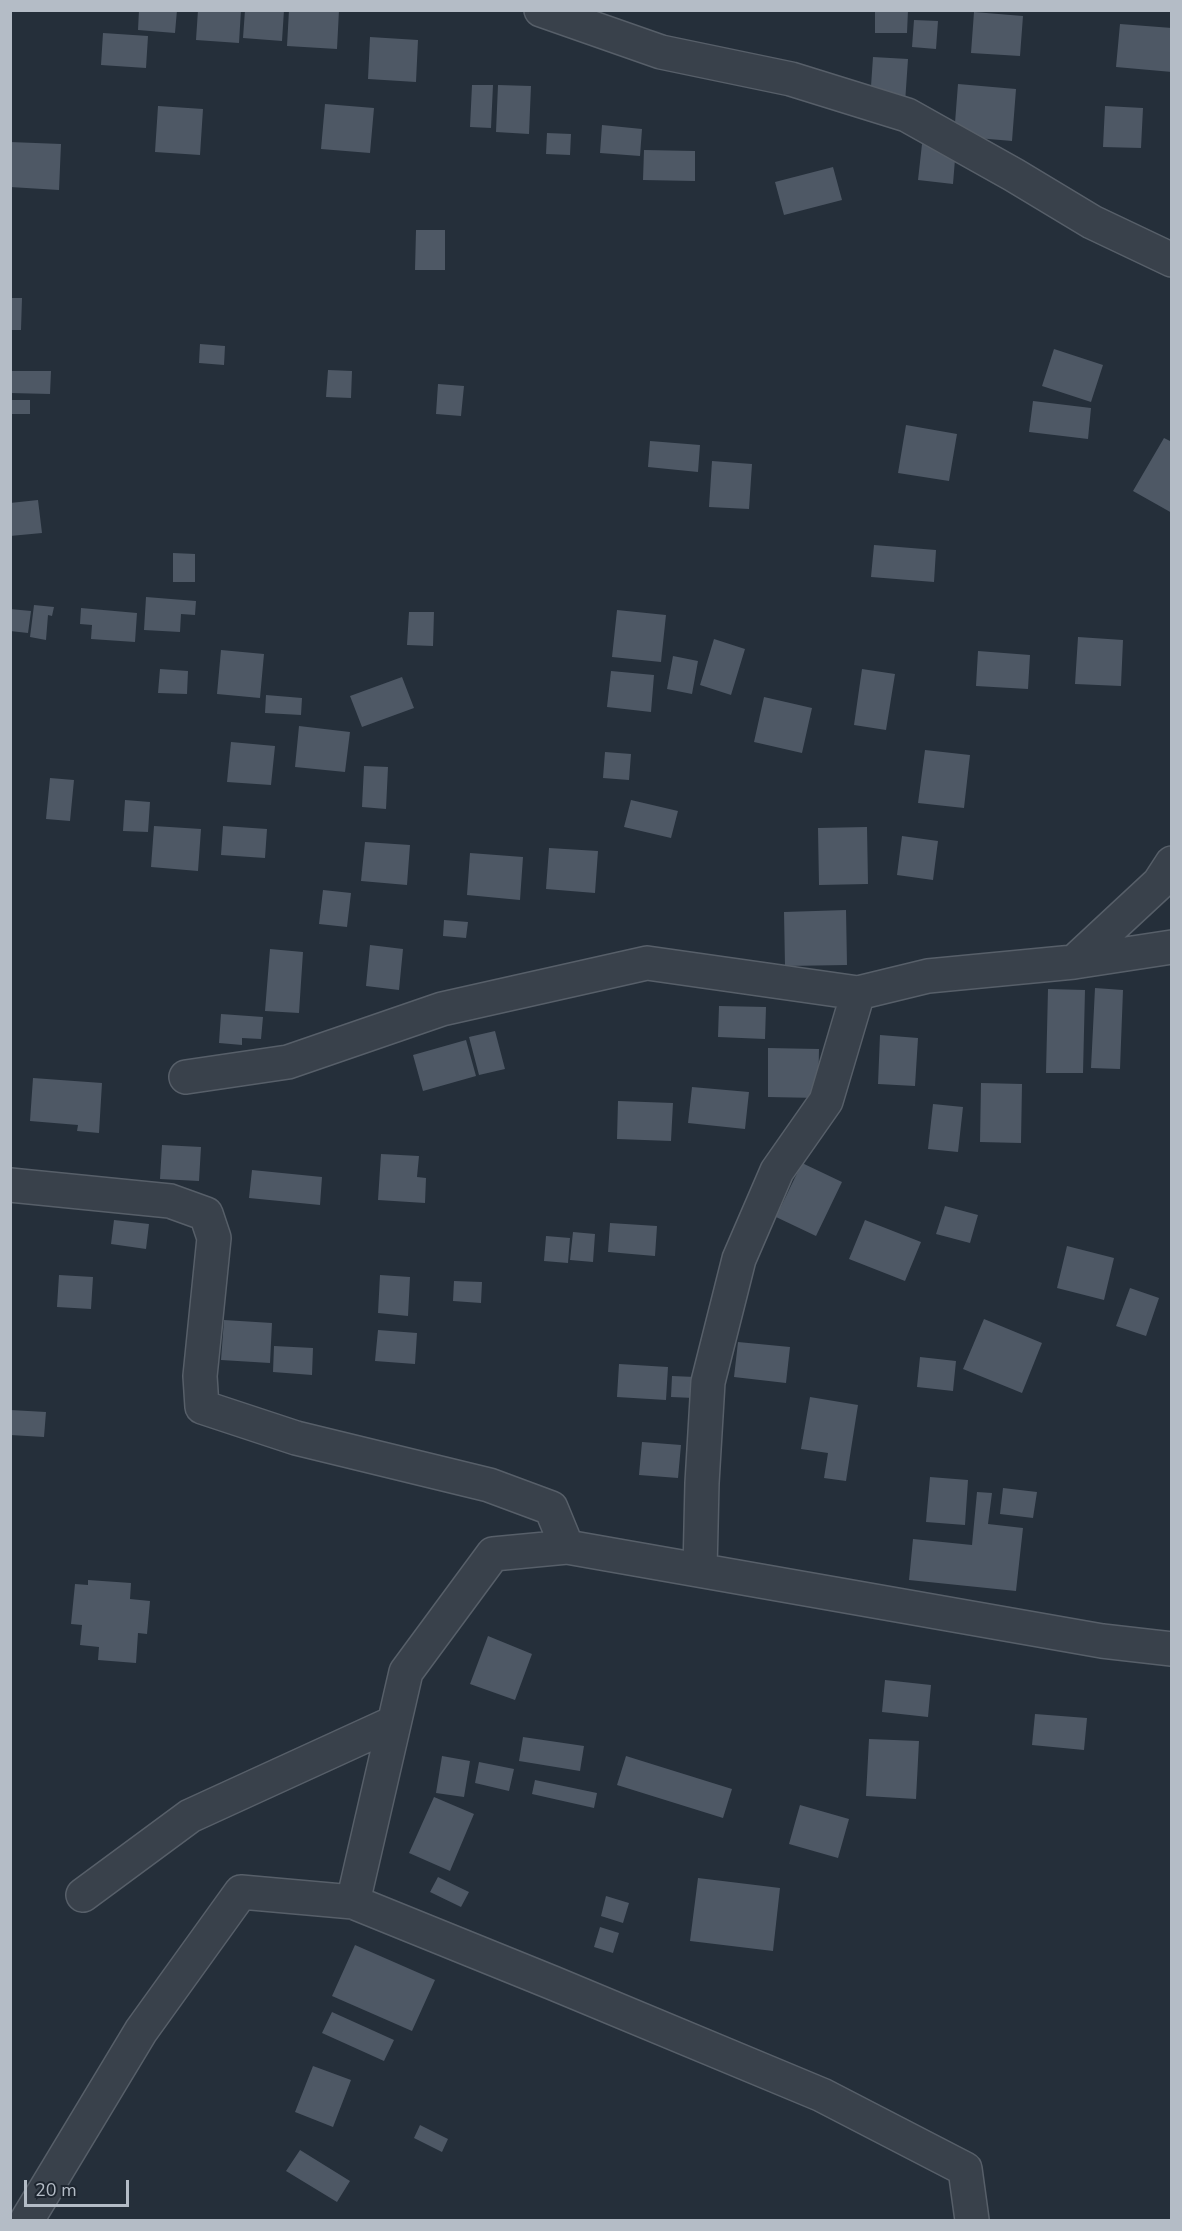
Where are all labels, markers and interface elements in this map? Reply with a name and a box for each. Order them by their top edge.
scale bar [27,2168,132,2206]
text: 20 m [35,2178,77,2202]

